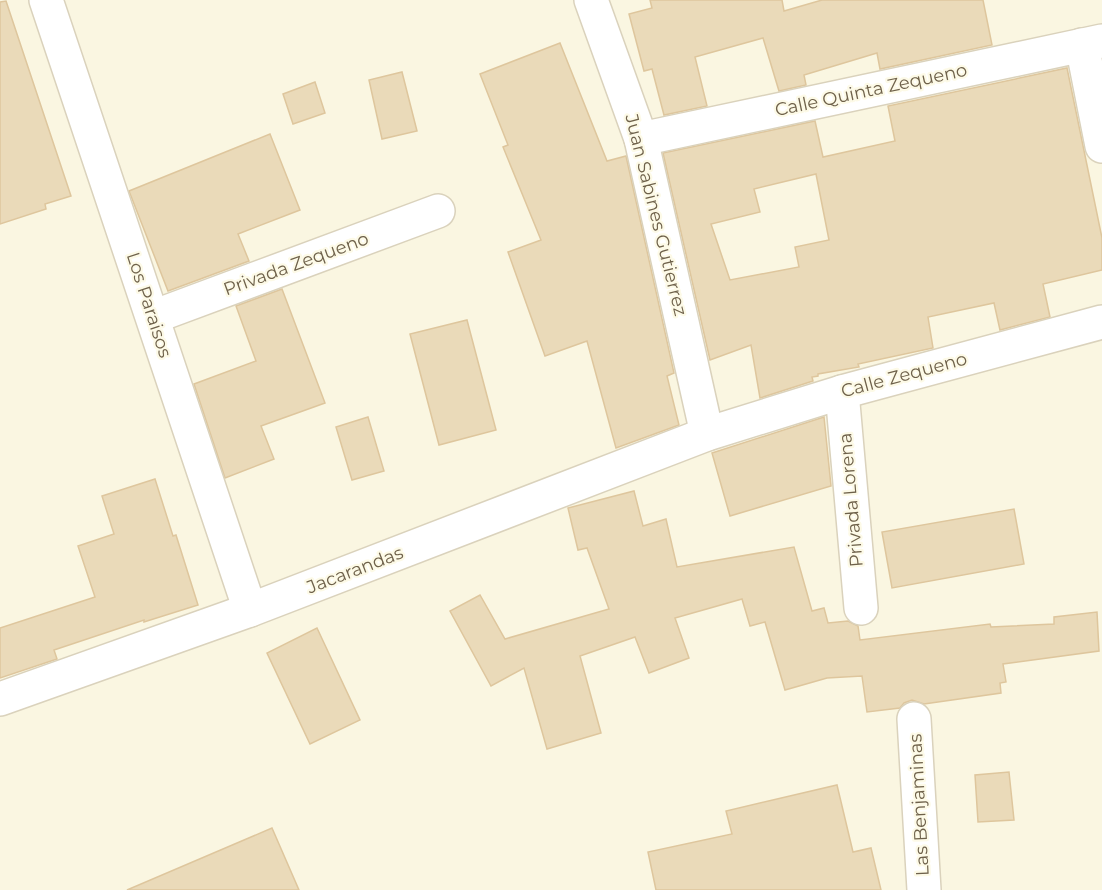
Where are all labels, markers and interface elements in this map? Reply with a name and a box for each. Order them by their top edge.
street label: Calle Quinta Zequeno [773,59,969,121]
street label: Juan Sabines Gutierrez [620,111,692,318]
street label: Privada Zequeno [220,228,372,300]
street label: Los Paraisos [122,250,176,361]
street label: Calle Zequeno [839,348,969,402]
street label: Privada Lorena [834,432,868,568]
street label: Jacarandas [303,542,406,599]
street label: Las Benjaminas [904,733,934,877]

